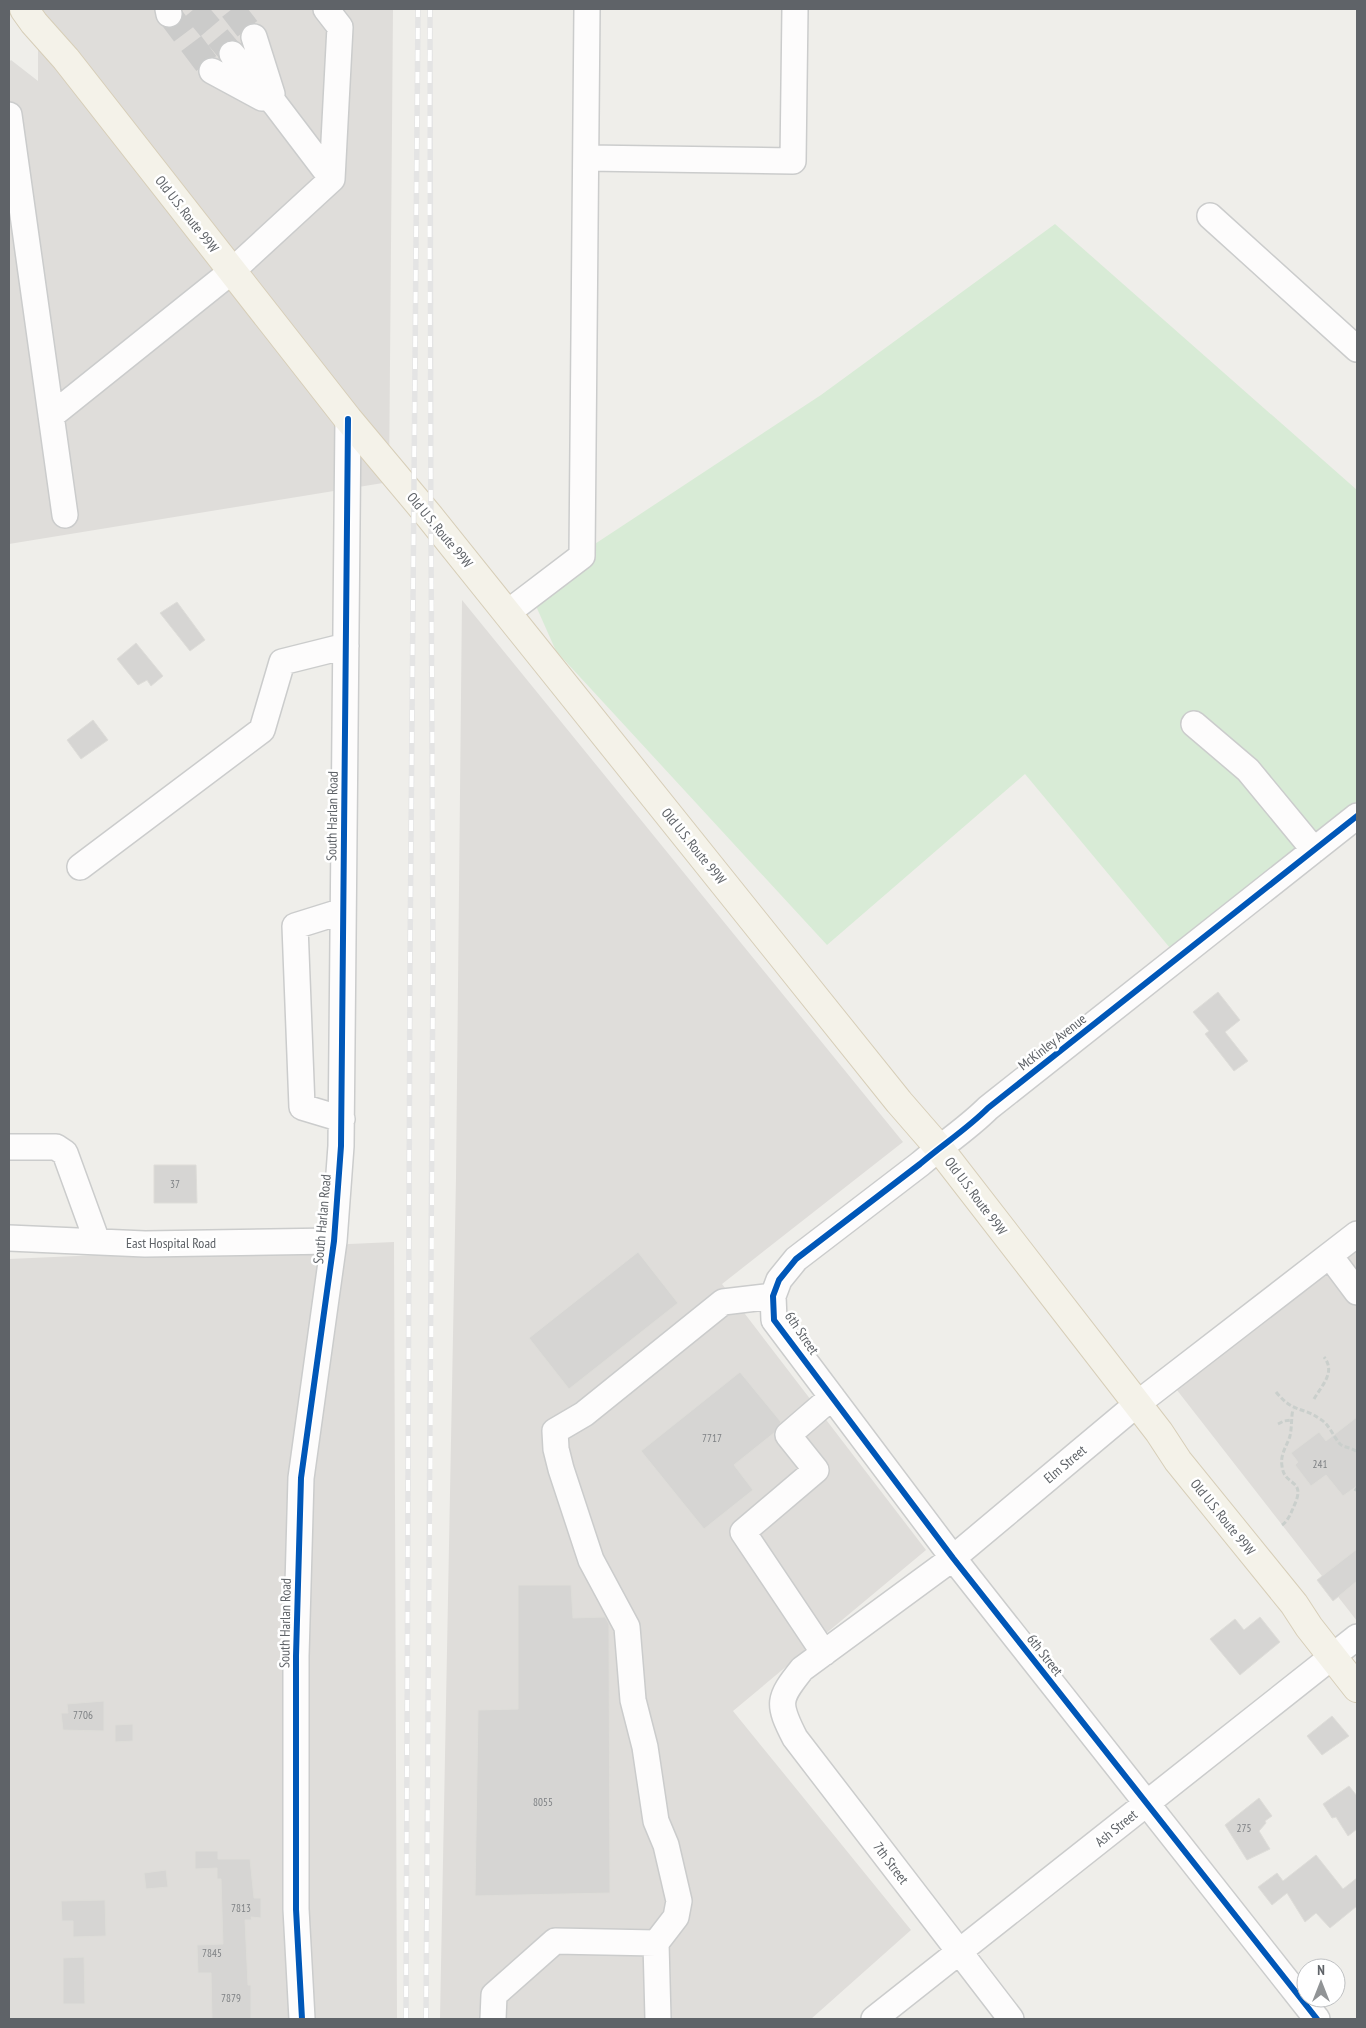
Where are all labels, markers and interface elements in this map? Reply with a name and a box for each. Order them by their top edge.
street label: Old U.S. Route 99W [151,172,223,257]
street label: Old U.S. Route 99W [403,489,477,572]
street label: South Harlan Road [322,771,342,861]
street label: Old U.S. Route 99W [658,804,731,888]
street label: McKinley Avenue [1014,1010,1090,1074]
street label: Old U.S. Route 99W [941,1153,1012,1239]
street label: South Harlan Road [309,1173,335,1265]
house number: 37 [170,1177,180,1191]
street label: East Hospital Road [126,1234,216,1252]
street label: 6th Street [781,1308,823,1358]
house number: 7717 [702,1431,722,1445]
street label: Elm Street [1040,1441,1090,1487]
house number: 241 [1313,1457,1327,1471]
street label: Old U.S. Route 99W [1187,1475,1260,1559]
street label: South Harlan Road [275,1578,295,1668]
street label: 6th Street [1023,1630,1067,1680]
house number: 7706 [73,1708,93,1722]
house number: 8055 [533,1795,553,1809]
street label: Ash Street [1091,1805,1141,1851]
house number: 275 [1237,1821,1251,1835]
street label: 7th Street [869,1838,913,1888]
house number: 7813 [231,1901,251,1915]
house number: 7845 [202,1946,222,1960]
north arrow [1296,1958,1346,2008]
text: N [1317,1961,1325,1979]
house number: 7879 [221,1991,241,2005]

